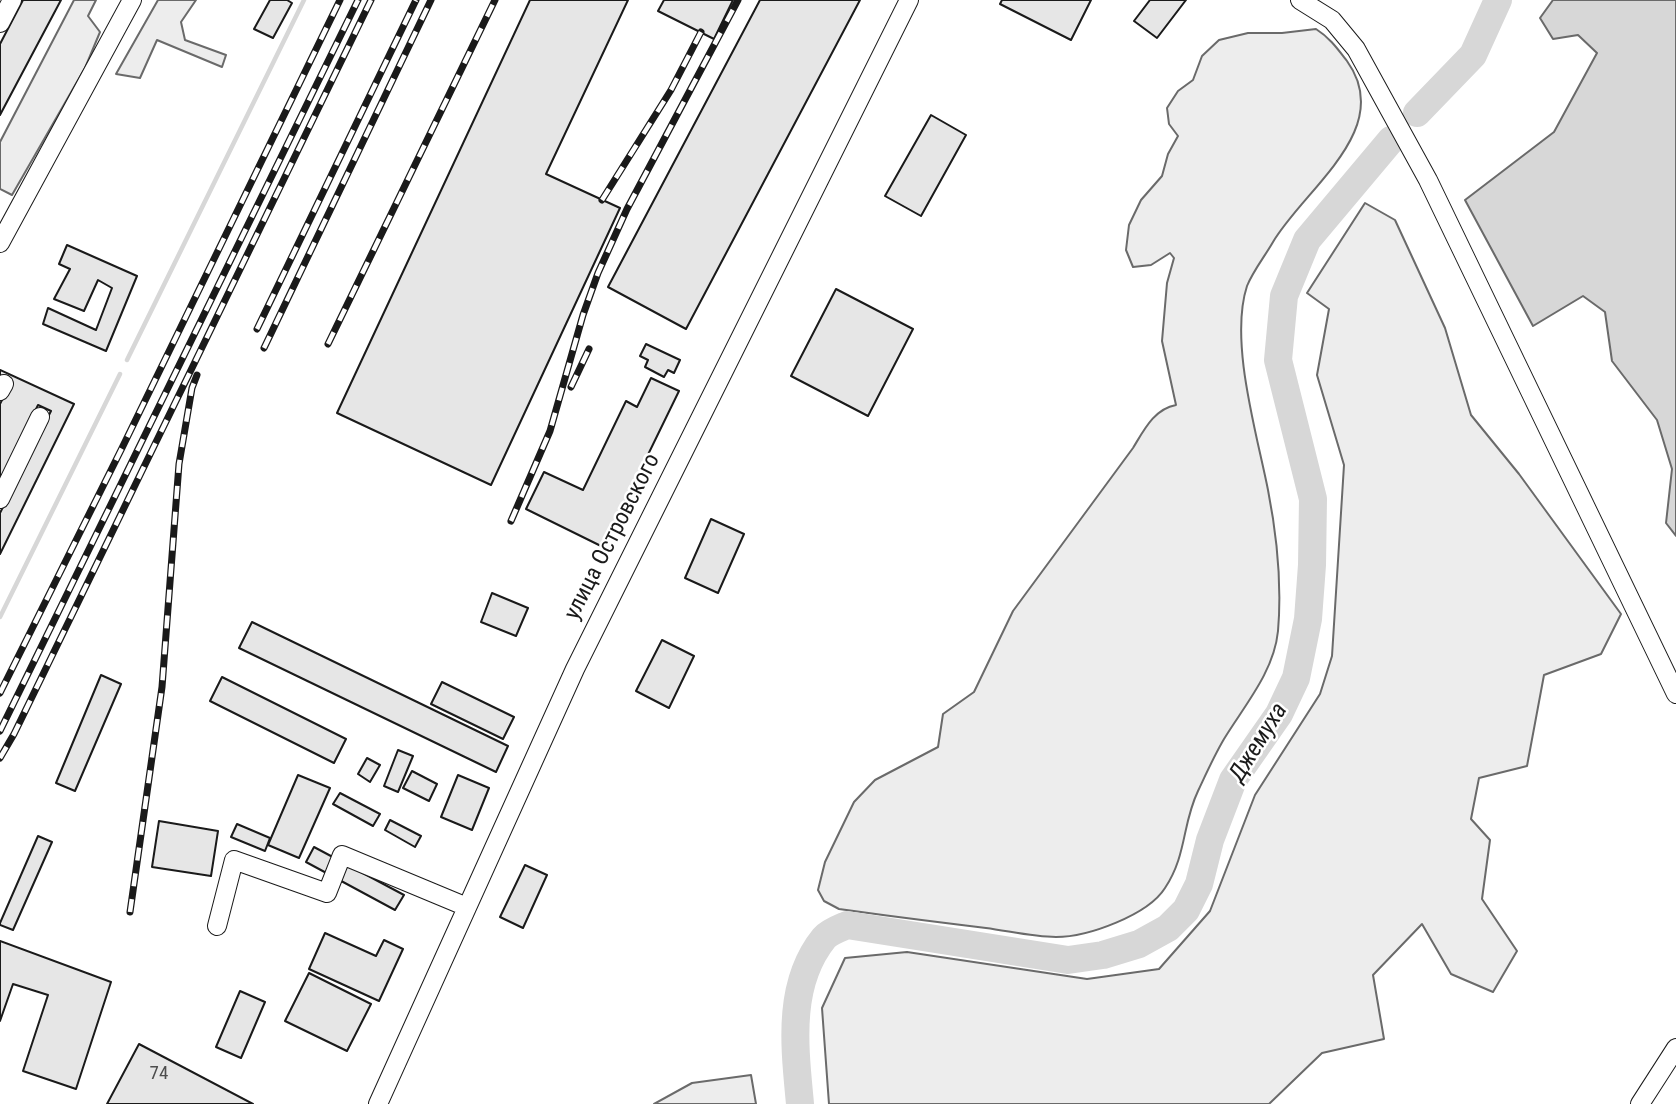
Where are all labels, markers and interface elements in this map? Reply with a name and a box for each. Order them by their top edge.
street label: улица Островского [559,449,667,625]
water label: Джемуха [1224,698,1294,788]
house number: 74 [150,1063,168,1085]

